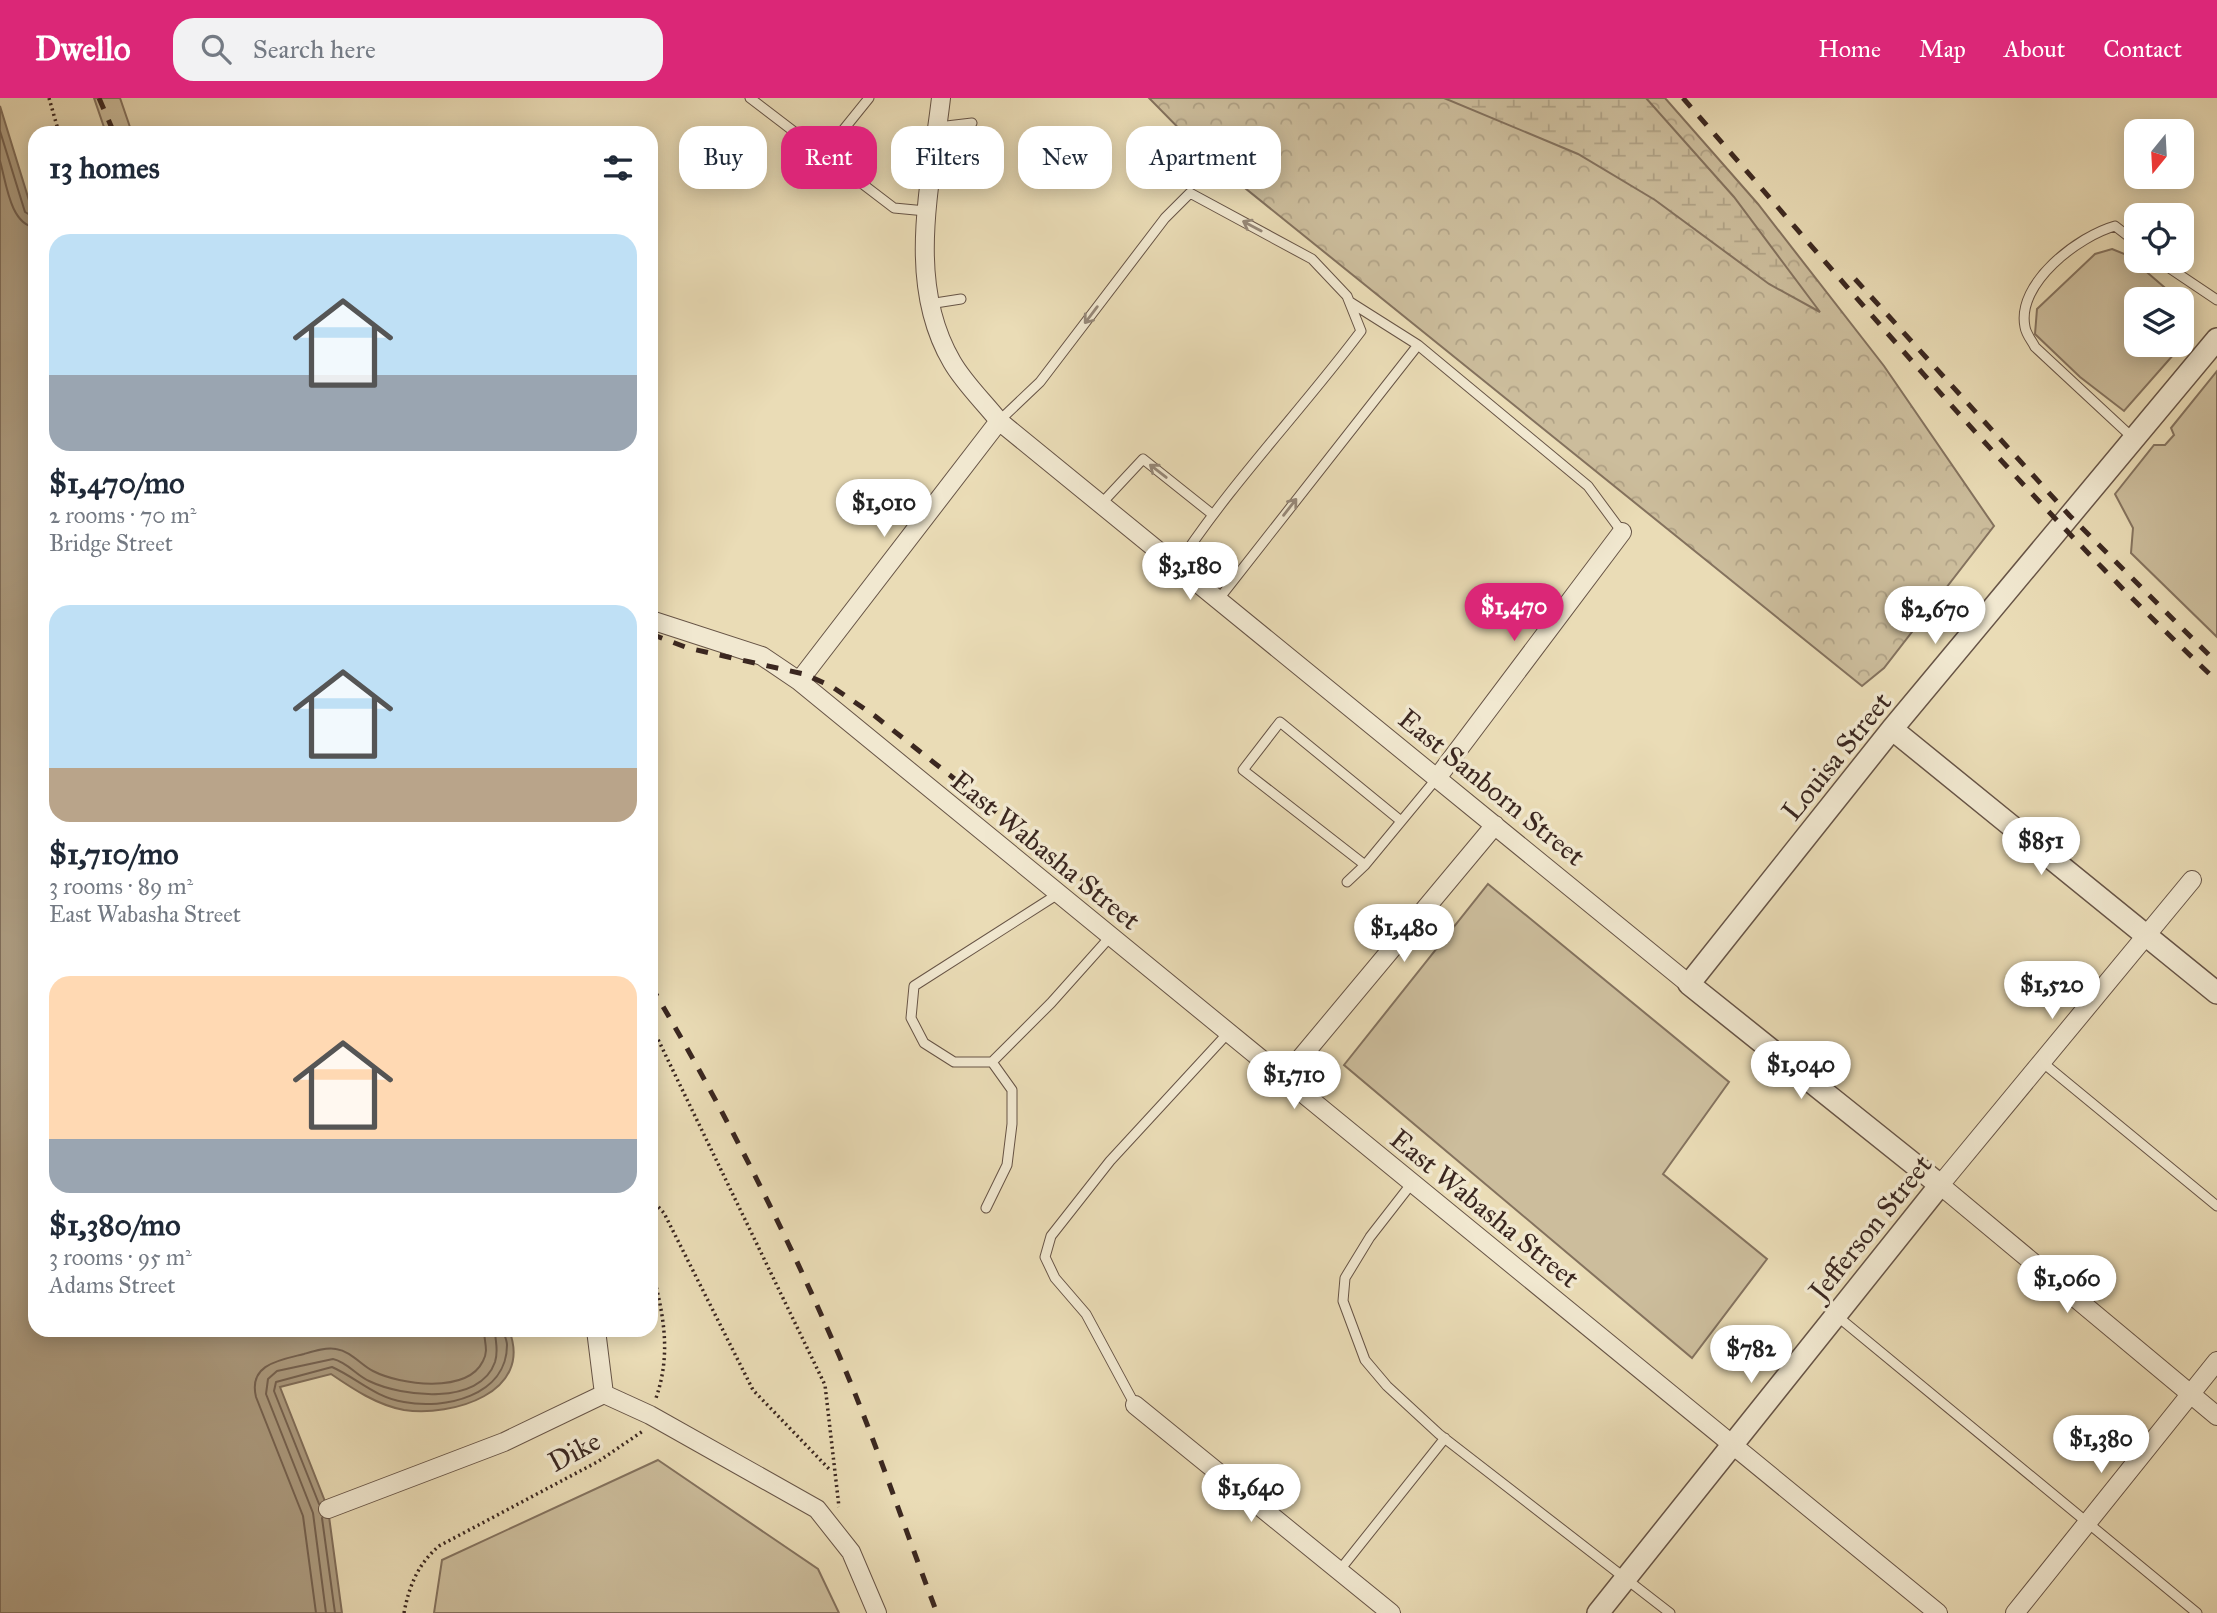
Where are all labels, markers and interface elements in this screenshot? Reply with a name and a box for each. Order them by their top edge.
search box [173,18,663,81]
text: Dwello [35,29,131,69]
icon: search [197,30,235,68]
text: Search here [253,33,376,65]
text: Home [1818,34,1881,64]
text: Map [1919,34,1966,64]
text: About [2004,34,2065,64]
text: Contact [2103,34,2182,64]
north arrow [2124,119,2194,189]
map controls [2124,119,2194,357]
chip: Buy [679,126,767,189]
chip: Rent [781,126,877,189]
chip: Filters [891,126,1004,189]
chip: New [1018,126,1112,189]
chip: Apartment [1126,126,1281,189]
icon: filters [599,149,637,187]
text: 13 homes [49,150,160,186]
button: locate [2124,203,2194,273]
one-way arrow [1242,219,1263,232]
icon: home [280,280,406,406]
button: layers [2124,287,2194,357]
one-way arrow [1084,305,1099,323]
one-way arrow [1150,464,1168,479]
text: $1,470/mo [49,465,185,501]
pin: $1,010 [827,480,941,539]
text: $1,010 [852,488,916,516]
one-way arrow [1283,499,1298,517]
text: 2 rooms · 70 m² [49,501,197,529]
text: Bridge Street [49,529,173,557]
pin: $3,180 [1133,542,1247,602]
text: $3,180 [1158,551,1222,579]
pin: $1,470 [1457,584,1571,643]
pin: $2,670 [1878,587,1992,646]
text: $1,470 [1481,592,1547,620]
text: $2,670 [1900,595,1970,623]
icon: home [280,651,406,777]
street label: Louisa Street [1774,685,1899,828]
street label: East Sanborn Street [1391,701,1592,873]
street label: East Wabasha Street [944,763,1148,938]
pin: $851 [2000,818,2082,877]
text: $851 [2018,826,2064,854]
text: $1,710/mo [49,836,179,872]
text: 3 rooms · 89 m² [49,872,193,900]
text: East Wabasha Street [49,900,241,928]
pin: $1,480 [1347,904,1461,964]
text: $1,480 [1370,913,1438,941]
pin: $1,520 [1995,962,2109,1021]
text: $1,520 [2020,970,2084,998]
icon: home [280,1022,406,1148]
pin: $1,040 [1744,1042,1858,1101]
text: $1,040 [1767,1050,1835,1078]
pin: $1,710 [1237,1052,1351,1111]
text: $1,710 [1263,1060,1325,1088]
street label: East Wabasha Street [1383,1121,1587,1296]
street label: Jefferson Street [1799,1148,1940,1309]
text: $1,380/mo [49,1207,181,1243]
text: 3 rooms · 95 m² [49,1243,192,1271]
pin: $1,060 [2010,1256,2124,1315]
text: $1,060 [2033,1264,2101,1292]
text: Adams Street [49,1271,175,1299]
pin: $782 [1710,1326,1792,1385]
text: $782 [1726,1334,1776,1362]
pin: $1,380 [2044,1416,2158,1475]
street label: Dike [542,1423,606,1480]
text: $1,380 [2069,1424,2133,1452]
pin: $1,640 [1194,1464,1308,1524]
text: $1,640 [1218,1473,1284,1501]

